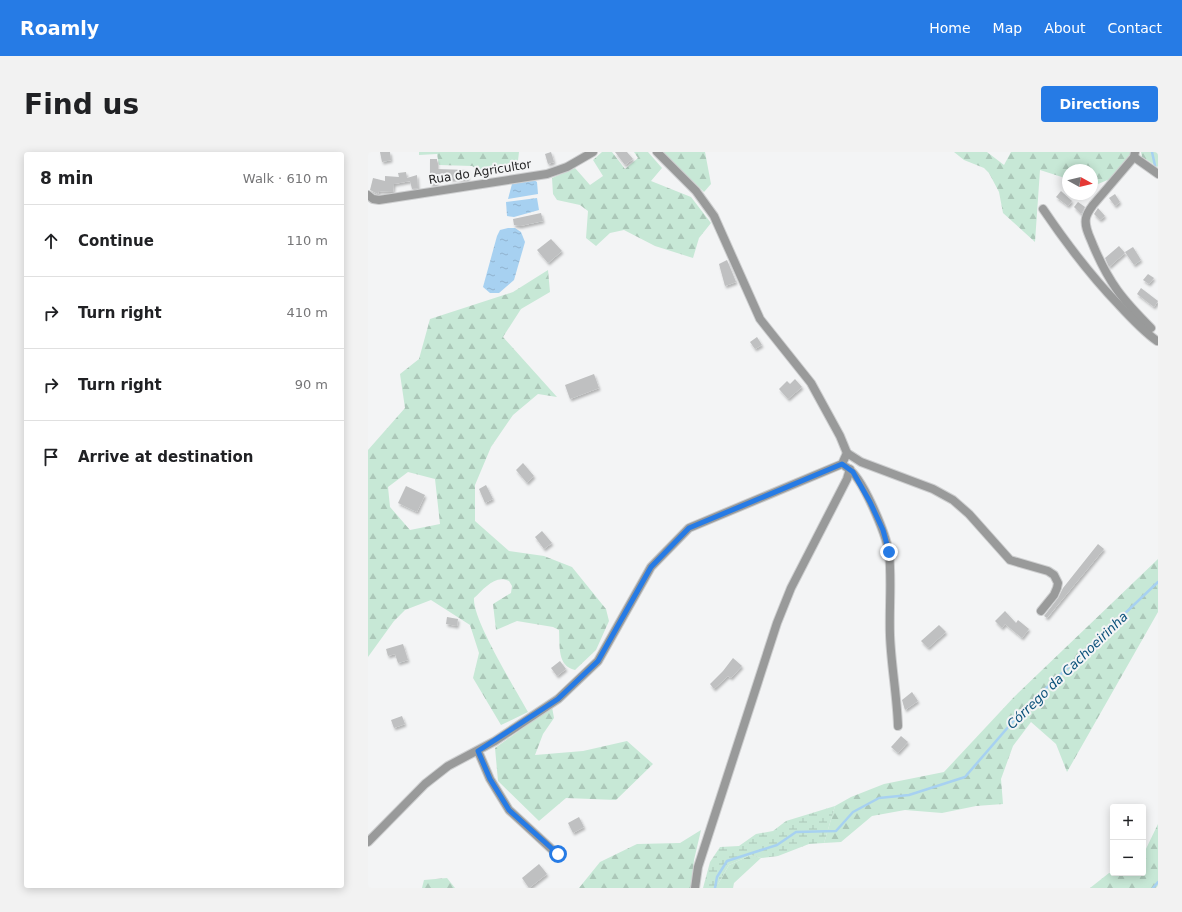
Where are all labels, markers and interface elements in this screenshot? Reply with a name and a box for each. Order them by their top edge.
text: Roamly [20,17,99,39]
text: Home [929,20,971,36]
text: Map [993,20,1022,36]
text: About [1044,20,1086,36]
text: Contact [1108,20,1162,36]
button: Directions [1041,86,1158,122]
text: Find us [24,88,139,121]
street label: Rua do Agricultor [428,157,532,187]
north arrow [1062,164,1098,200]
text: 8 min [40,168,93,188]
text: Walk · 610 m [243,171,328,186]
icon: ahead [40,230,62,252]
text: Continue [78,232,154,250]
text: 110 m [286,233,328,248]
icon: right [40,302,62,324]
text: Turn right [78,304,162,322]
text: 410 m [286,305,328,320]
icon: right [40,374,62,396]
text: Turn right [78,376,162,394]
text: 90 m [295,377,328,392]
icon: arrive [40,446,62,468]
text: Arrive at destination [78,448,253,466]
route end [880,543,898,561]
water label: Córrego da Cachoeirinha [1004,609,1131,732]
map controls [1110,804,1146,876]
button: + [1110,804,1146,840]
button: − [1110,840,1146,876]
route start [549,845,567,863]

